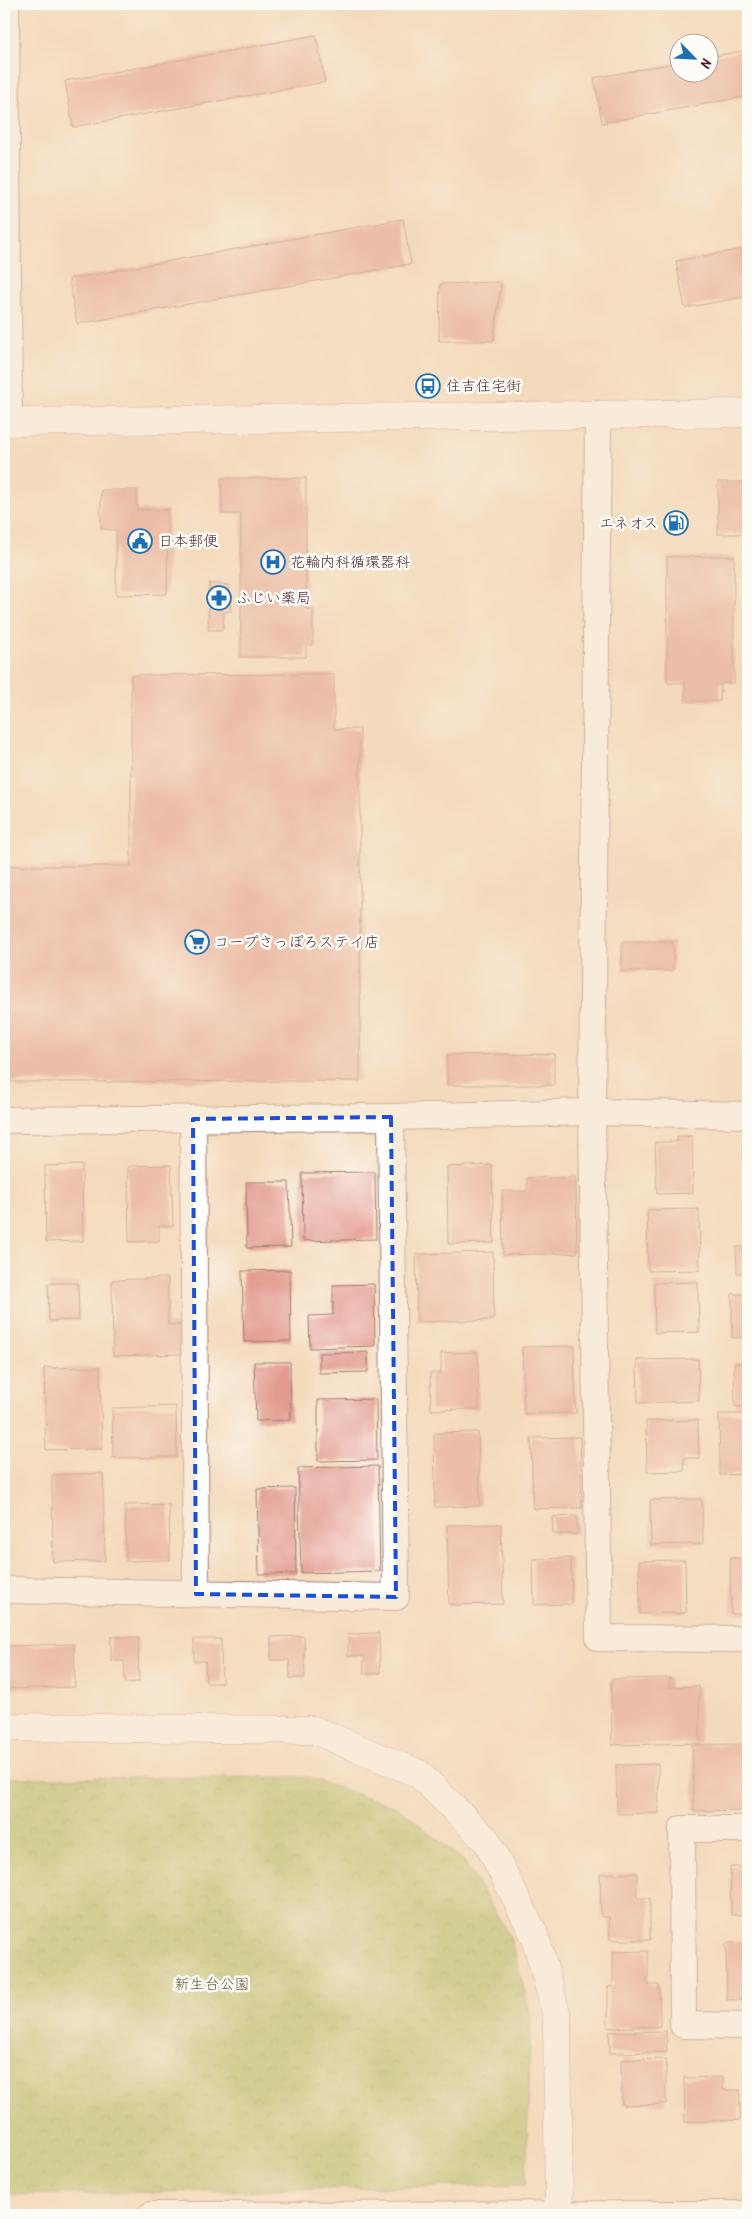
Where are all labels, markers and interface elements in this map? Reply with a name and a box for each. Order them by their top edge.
north arrow [670,32,720,82]
text: N [693,54,717,72]
bus stop icon: 住吉住宅街 [415,373,441,399]
place label: 住吉住宅街 [446,375,521,399]
fuel station icon: エネオス [663,510,689,536]
place label: エネオス [599,512,658,536]
public building icon: 日本郵便 [127,528,153,554]
place label: 日本郵便 [158,530,219,554]
hospital icon: 花輪内科循環器科 [260,549,286,575]
place label: 花輪内科循環器科 [290,551,410,575]
pharmacy icon: ふじい薬局 [206,585,232,611]
place label: ふじい薬局 [236,587,311,611]
supermarket icon: コープさっぽろステイ店 [184,929,210,955]
place label: コープさっぽろステイ店 [214,931,379,955]
park label: 新生台公園 [174,1973,250,1997]

